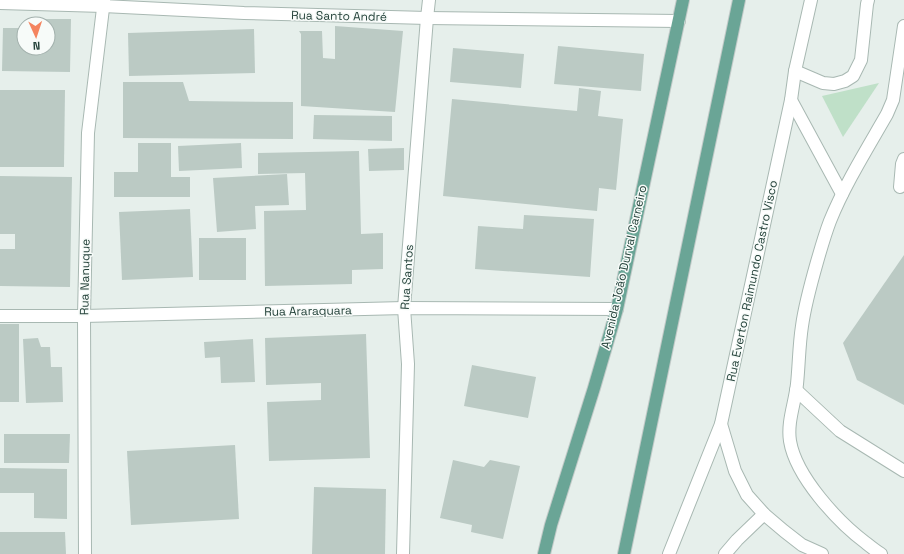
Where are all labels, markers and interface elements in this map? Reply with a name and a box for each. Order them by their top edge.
street label: Rua Santo André [291,7,387,25]
north arrow [16,16,56,56]
text: N [32,39,41,53]
street label: Rua Everton Raimundo Castro Visco [723,179,781,383]
street label: Avenida João Durval Carneiro [597,184,651,350]
street label: Rua Nanuque [76,239,94,315]
street label: Rua Santos [397,244,417,310]
street label: Rua Araraquara [264,302,352,320]

